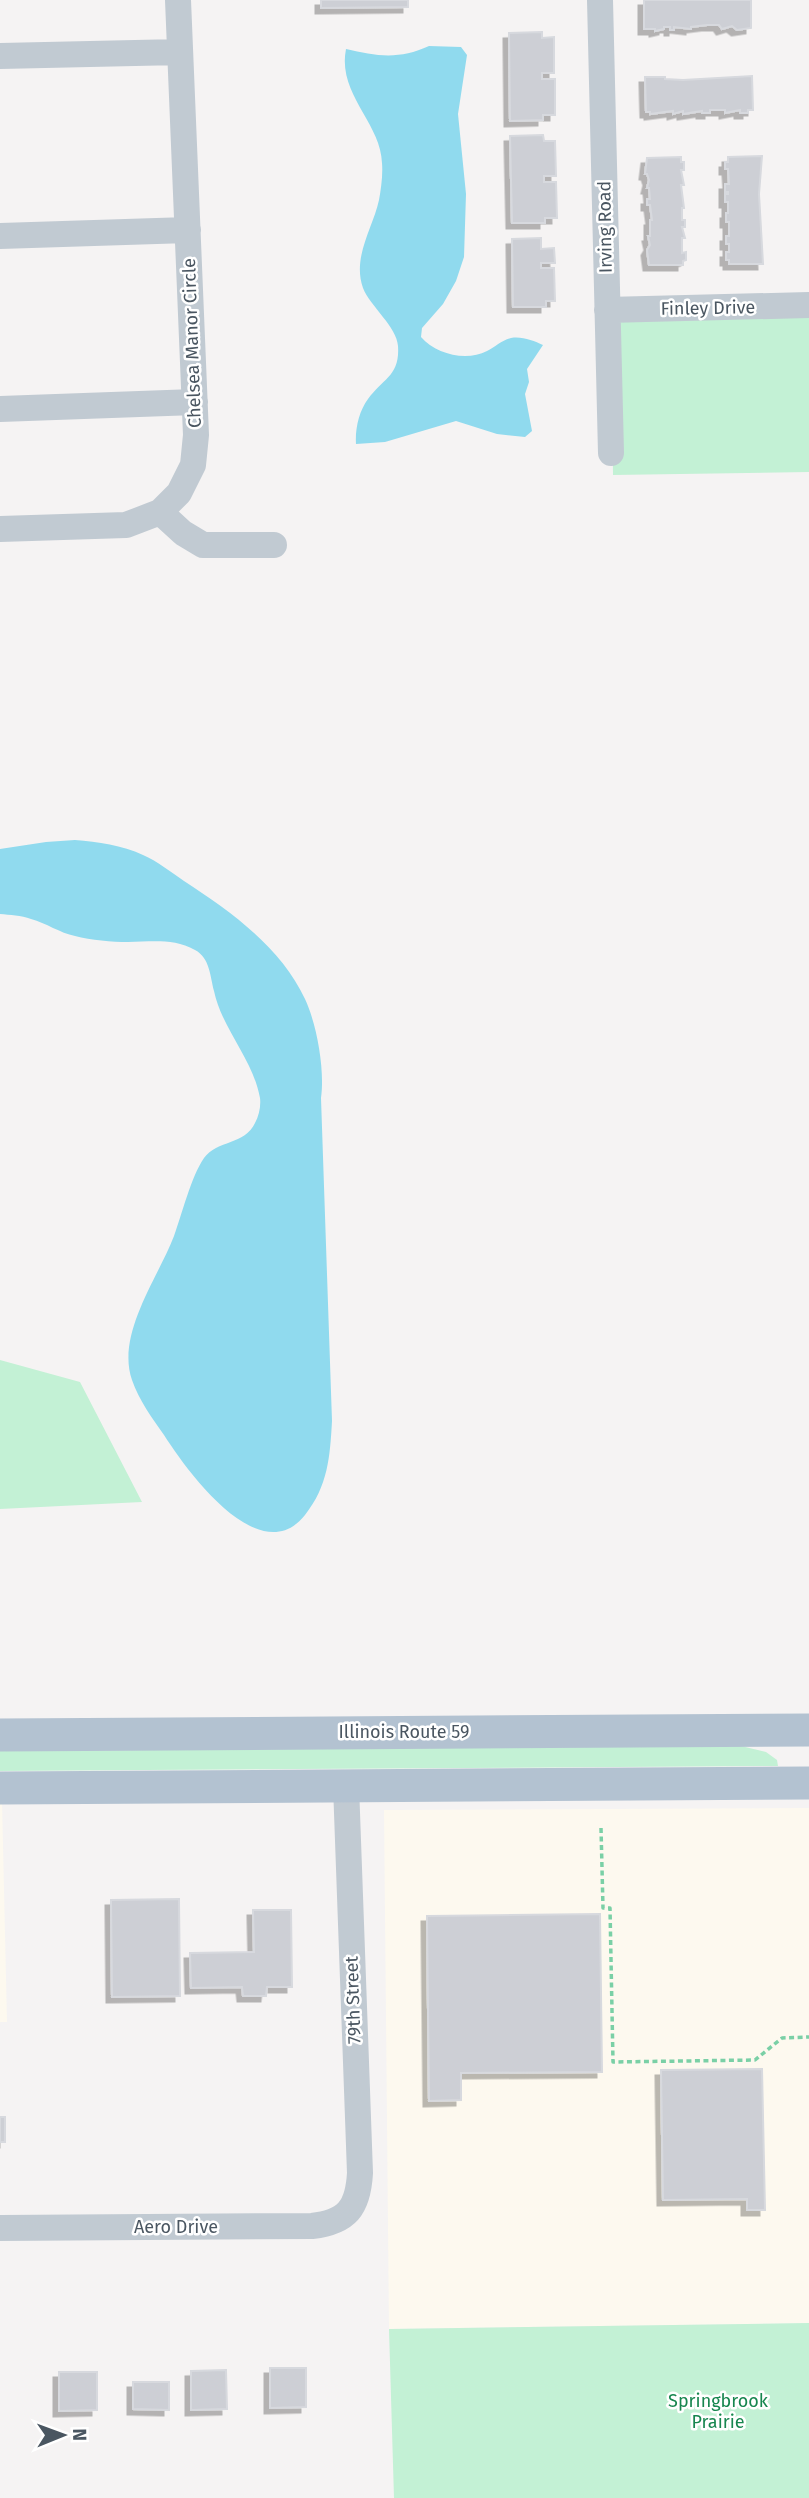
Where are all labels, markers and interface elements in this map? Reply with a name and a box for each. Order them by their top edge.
street label: Irving Road [593,181,617,273]
street label: Chelsea Manor Circle [178,258,206,428]
street label: Finley Drive [661,296,755,320]
street label: Illinois Route 59 [339,1721,469,1743]
street label: 79th Street [340,1955,366,2044]
street label: Aero Drive [134,2216,218,2238]
park label: Springbrook Prairie [668,2390,769,2433]
north arrow [28,2400,98,2470]
text: N [68,2428,91,2441]

